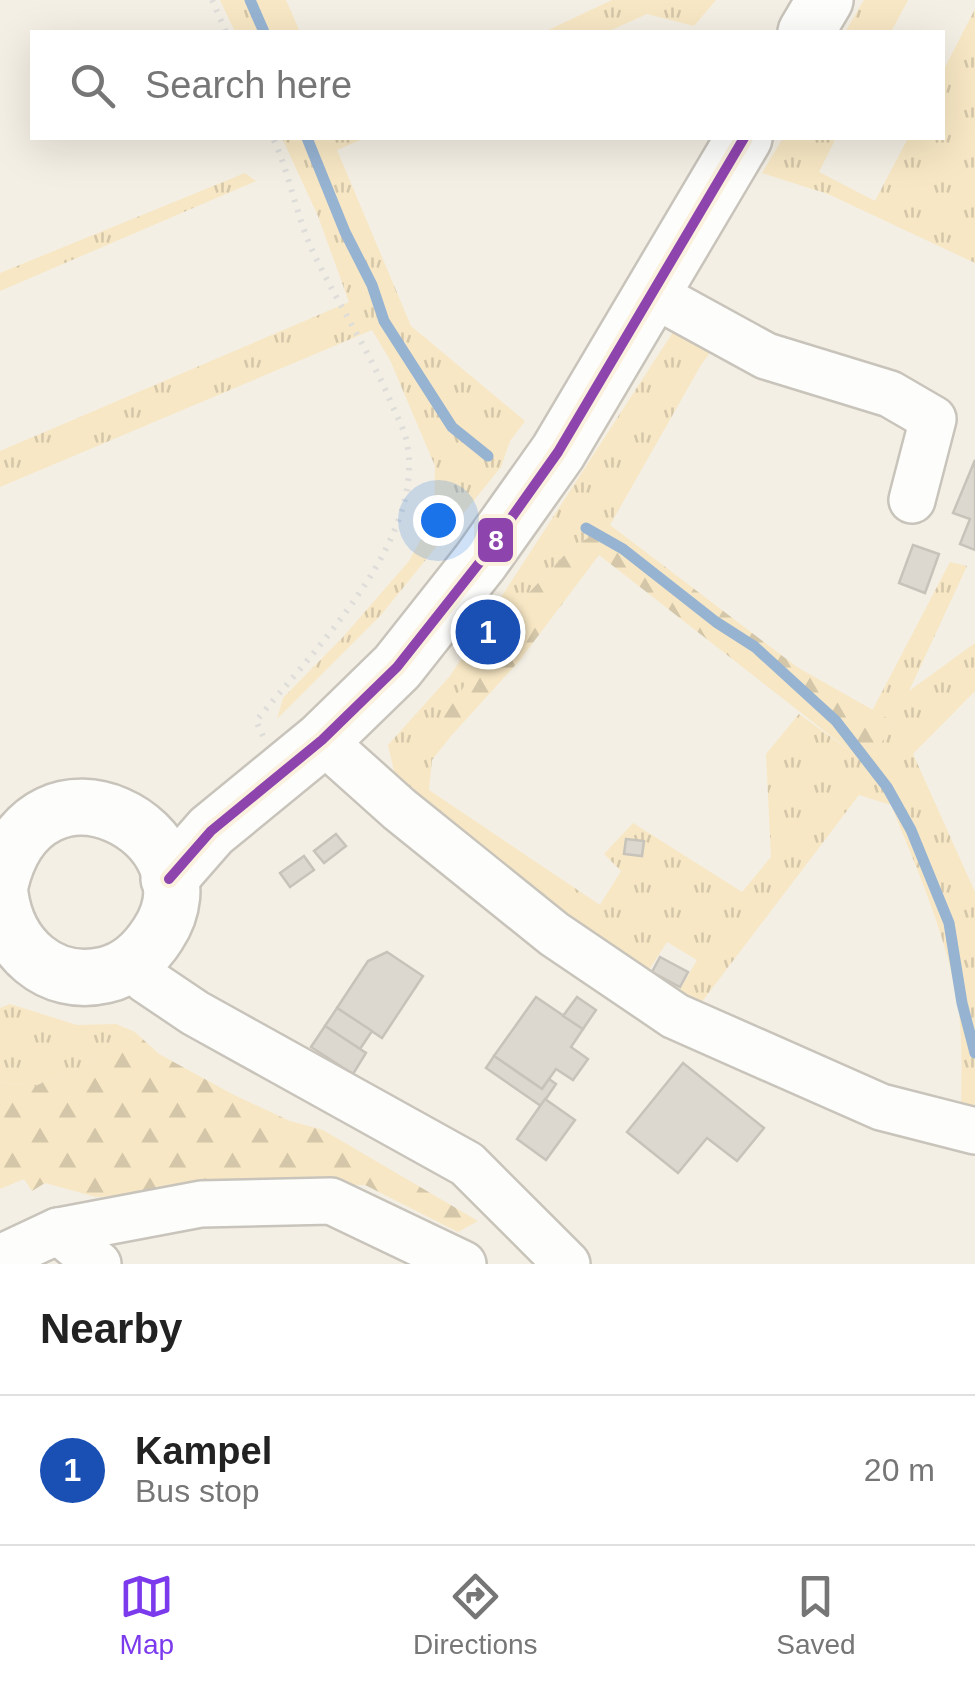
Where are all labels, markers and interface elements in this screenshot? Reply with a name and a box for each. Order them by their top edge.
search box [30,30,945,140]
icon: search [65,58,120,113]
text: Search here [145,64,352,106]
your location [413,495,464,546]
line badge: 8 [476,516,515,564]
text: 8 [488,525,504,556]
pin: 1 [456,594,520,670]
text: Nearby [40,1305,182,1352]
text: Kampel [135,1430,272,1472]
text: 1 [64,1452,81,1488]
text: 20 m [864,1452,935,1488]
text: Bus stop [135,1473,260,1509]
tab: Map [119,1569,174,1661]
tab: Directions [413,1569,538,1661]
tab: Saved [776,1569,856,1661]

